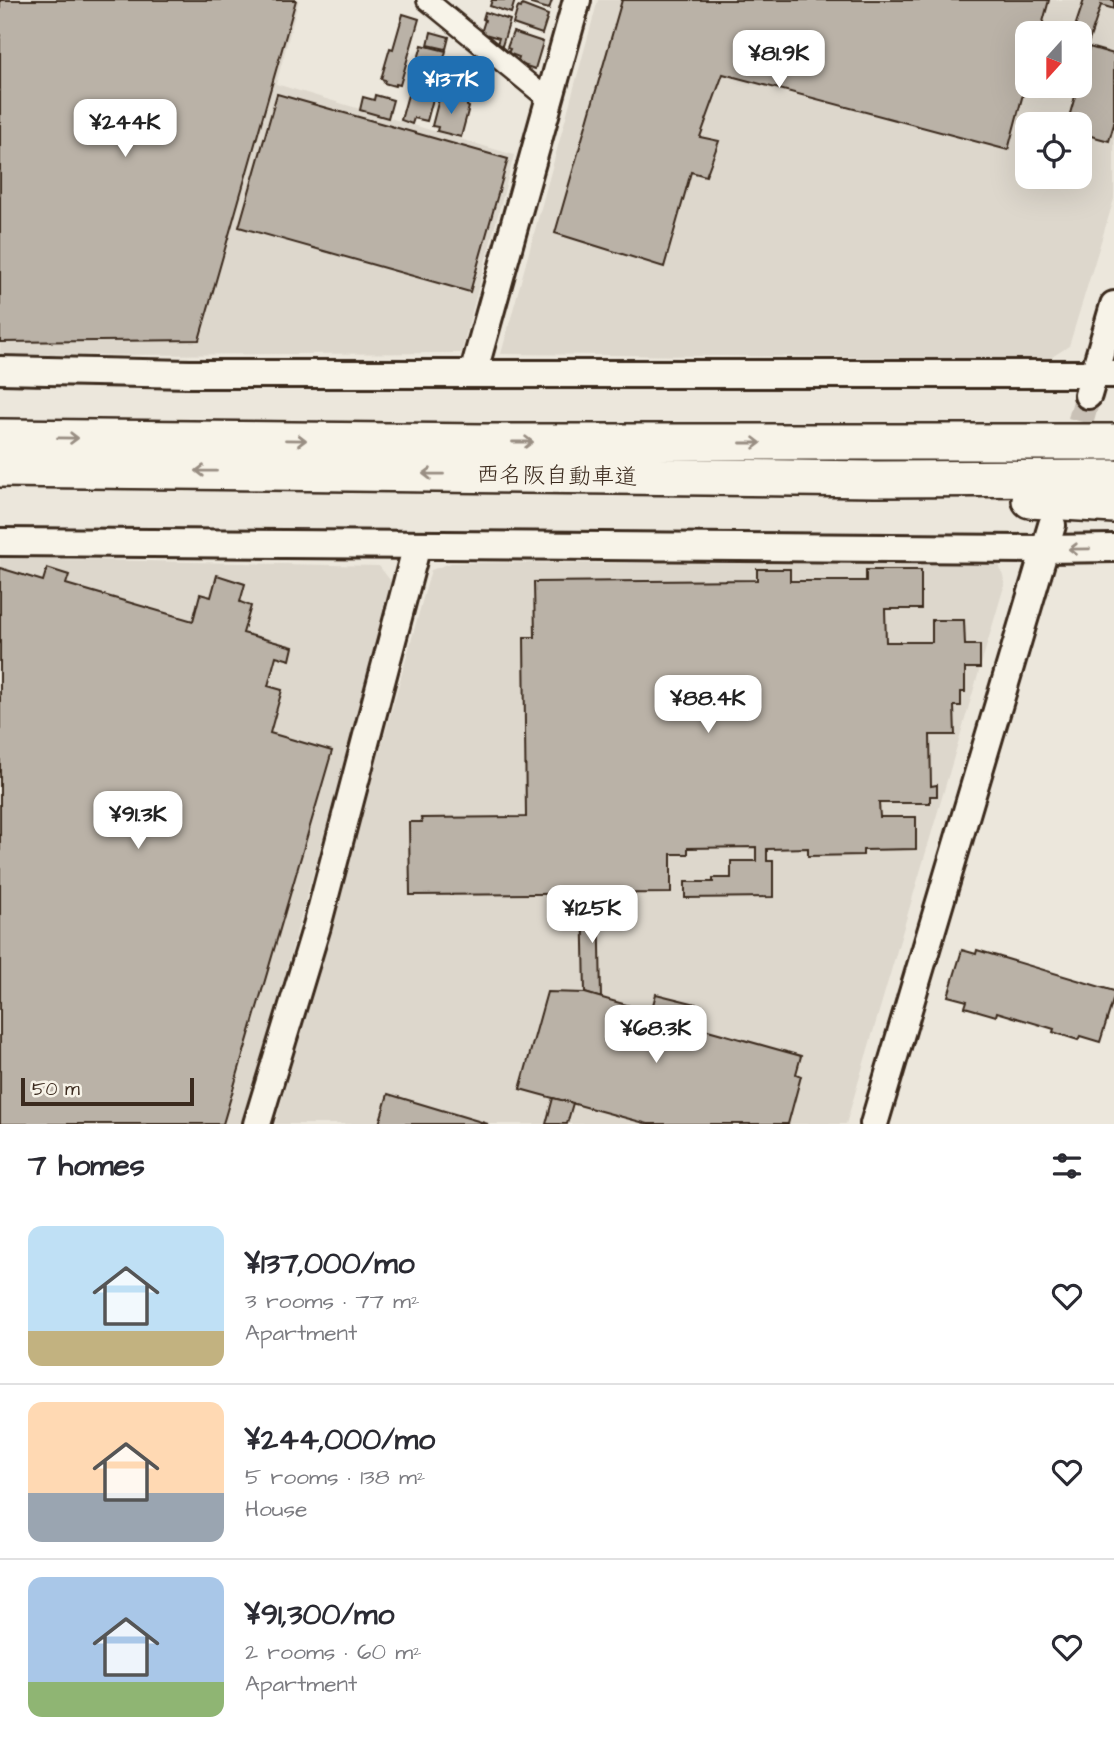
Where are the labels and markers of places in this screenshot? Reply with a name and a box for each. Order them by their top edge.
pin: ¥81.9K [722,31,836,90]
pin: ¥137K [402,57,500,116]
pin: ¥244K [76,100,174,159]
pin: ¥88.4K [651,676,765,735]
pin: ¥91.3K [81,792,195,851]
pin: ¥125K [543,886,641,945]
pin: ¥68.3K [599,1006,713,1065]

